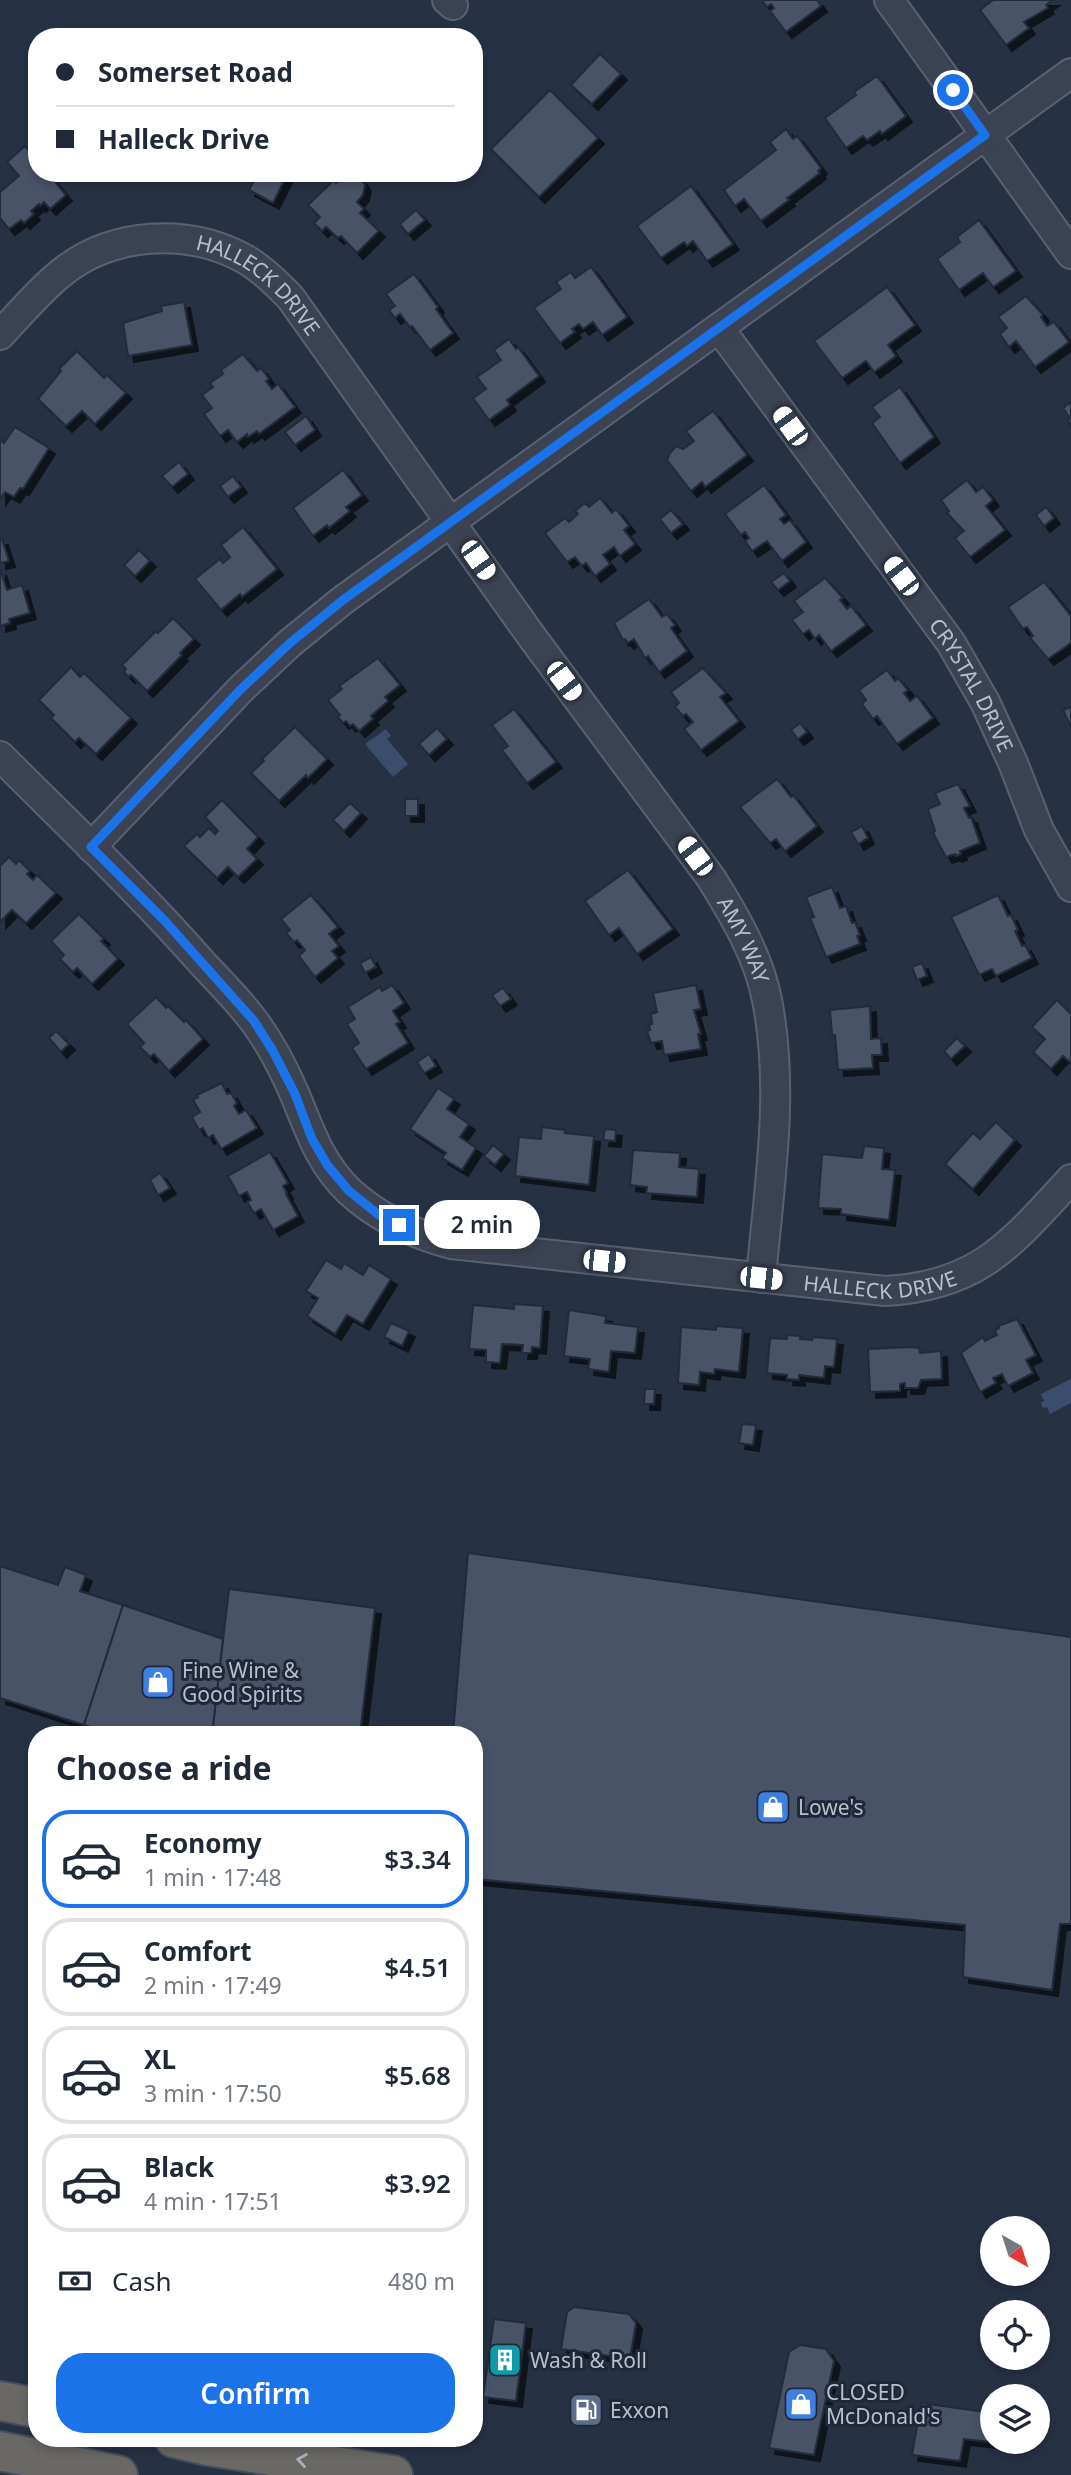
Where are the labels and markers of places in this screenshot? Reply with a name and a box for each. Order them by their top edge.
place label: Fine Wine & Good Spirits [182,1656,303,1708]
shop icon: Fine Wine & Good Spirits [139,1663,177,1701]
shop icon: Lowe's [754,1788,792,1826]
place label: Lowe's [798,1793,864,1821]
building icon: Wash & Roll [486,2341,524,2379]
place label: Wash & Roll [530,2346,647,2374]
place label: CLOSED McDonald's [826,2378,940,2430]
shop icon: CLOSED McDonald's [782,2385,820,2423]
fuel station icon: Exxon [567,2391,605,2429]
place label: Exxon [610,2396,669,2424]

